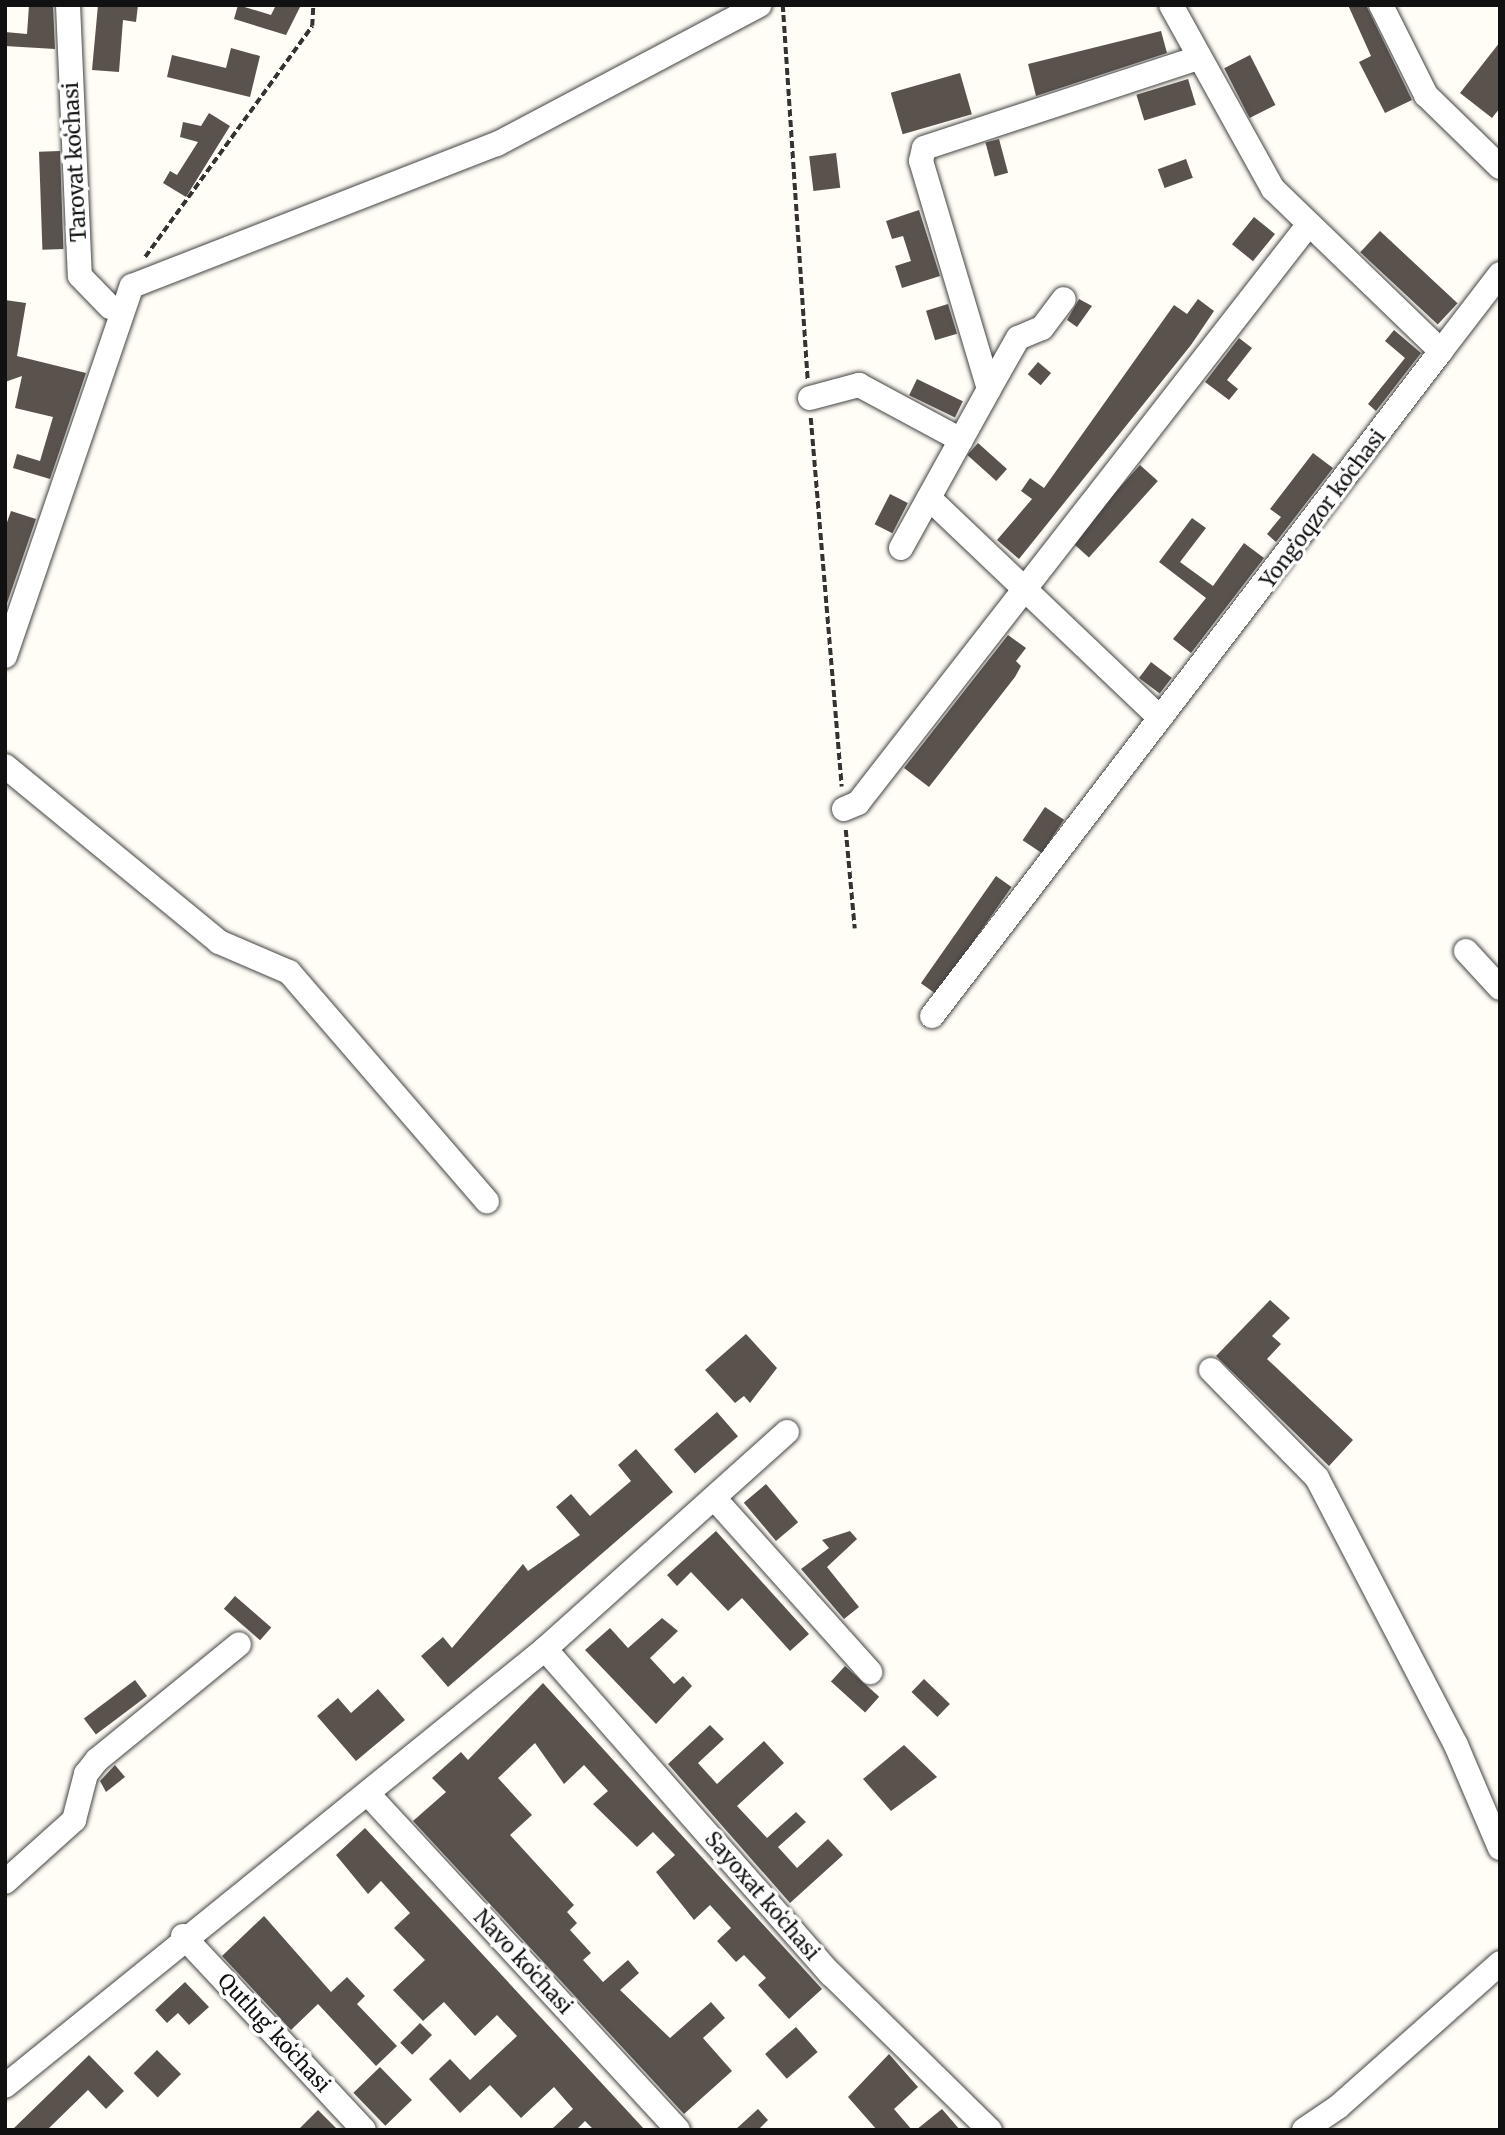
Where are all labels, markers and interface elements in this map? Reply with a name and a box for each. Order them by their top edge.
street label: Tarovat koʻchasi [58,81,92,243]
street label: Yongʻoqzor koʻchasi [1255,425,1391,593]
street label: Sayoxat koʻchasi [699,1827,825,1965]
street label: Navo koʻchasi [468,1905,578,2019]
street label: Qutlugʻ koʻchasi [212,1968,336,2098]

